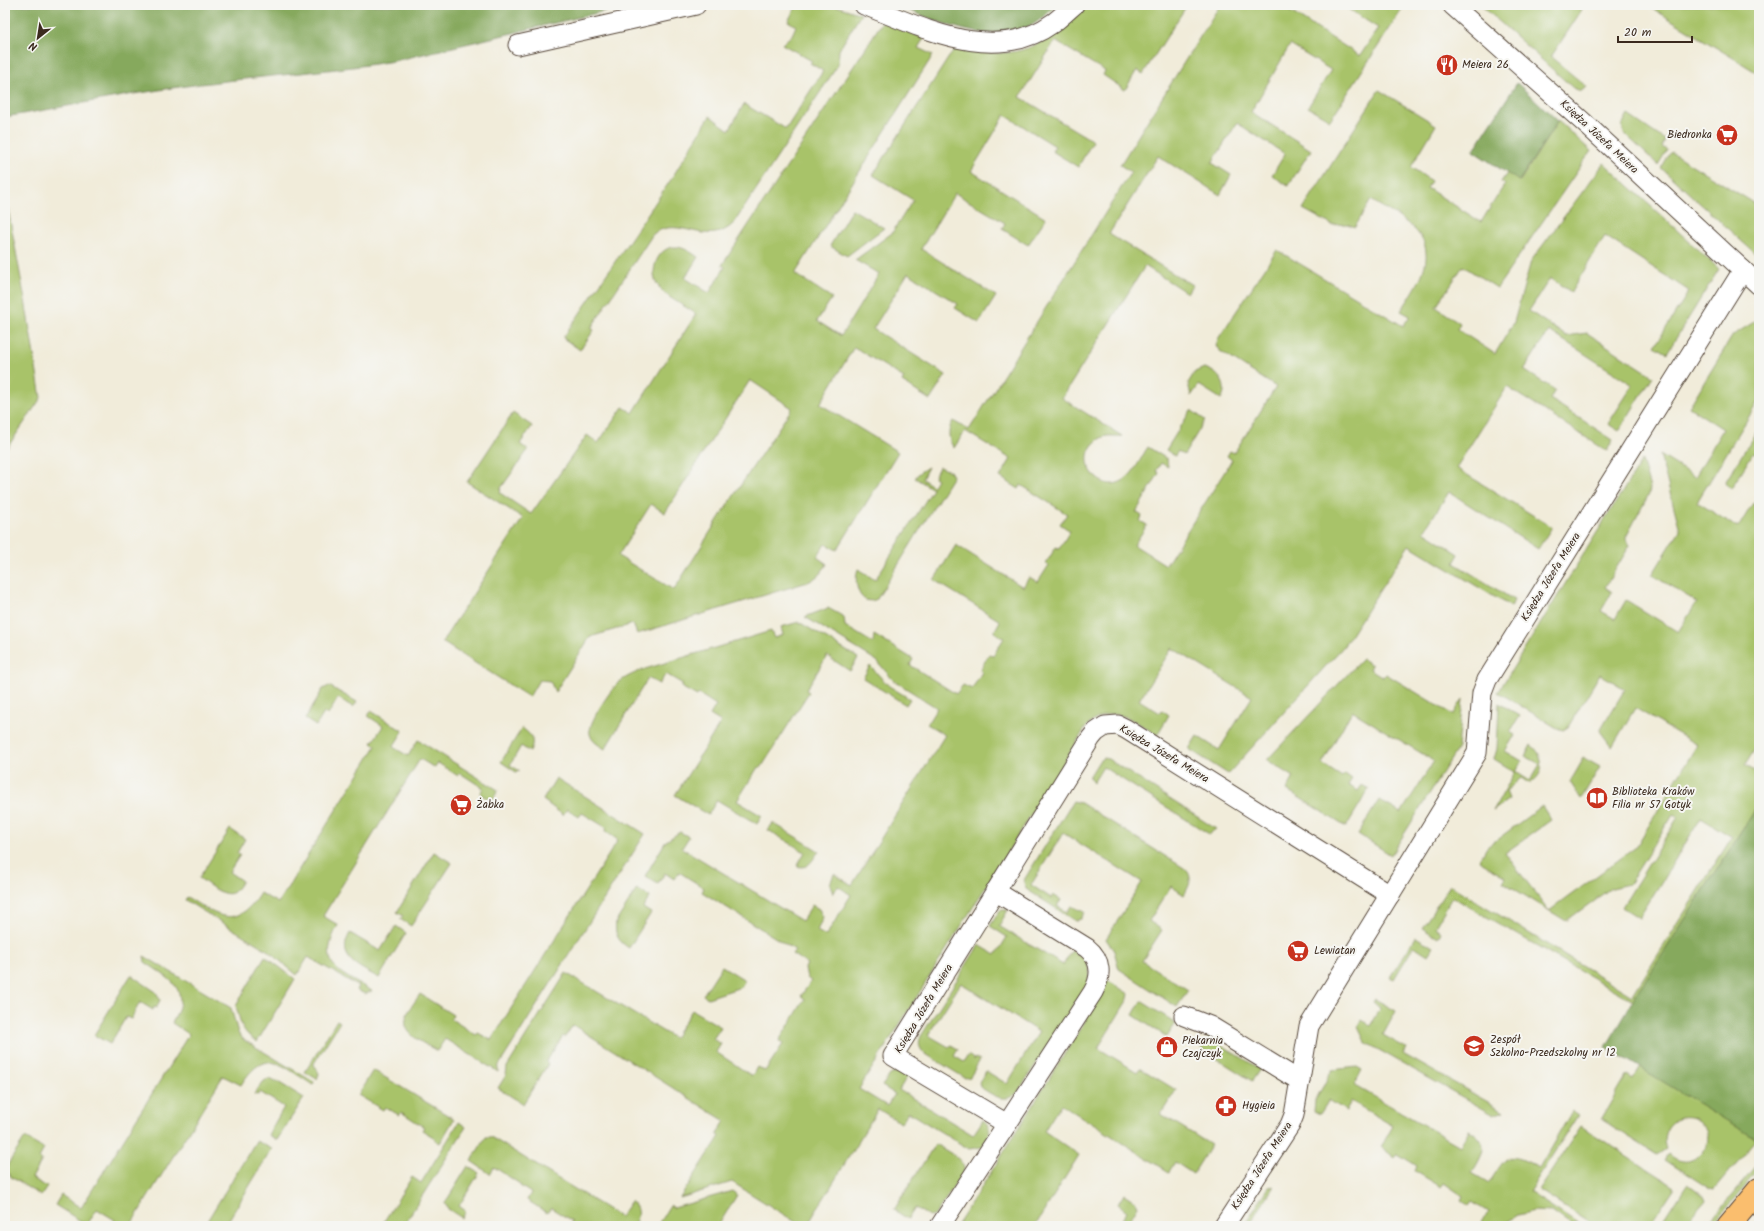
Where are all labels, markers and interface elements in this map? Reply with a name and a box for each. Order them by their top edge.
north arrow [18,18,58,58]
scale bar [1618,18,1692,44]
text: 20 m [1624,23,1652,42]
text: N [26,36,41,55]
restaurant icon: Meiera 26 [1434,52,1460,78]
place label: Meiera 26 [1462,56,1509,74]
street label: Księdza Józefa Meiera [1556,96,1642,178]
supermarket icon: Biedronka [1714,122,1740,148]
place label: Biedronka [1667,126,1712,144]
street label: Księdza Józefa Meiera [1516,529,1586,625]
street label: Księdza Józefa Meiera [1116,720,1212,788]
place label: Biblioteka Kraków Filia nr 57 Gotyk [1612,783,1695,814]
library icon: Biblioteka Kraków Filia nr 57 Gotyk [1584,785,1610,811]
supermarket icon: Żabka [448,792,474,818]
place label: Żabka [476,796,504,814]
supermarket icon: Lewiatan [1285,938,1311,964]
place label: Lewiatan [1314,942,1356,960]
street label: Księdza Józefa Meiera [890,961,958,1057]
place label: Zespół Szkolno-Przedszkolny nr 12 [1490,1031,1616,1062]
place label: Piekarnia Czajczyk [1182,1032,1223,1063]
school or university icon: Zespół Szkolno-Przedszkolny nr 12 [1461,1033,1487,1059]
shop icon: Piekarnia Czajczyk [1154,1034,1180,1060]
pharmacy icon: Hygieia [1213,1093,1239,1119]
place label: Hygieia [1242,1097,1275,1115]
street label: Księdza Józefa Meiera [1227,1118,1297,1214]

